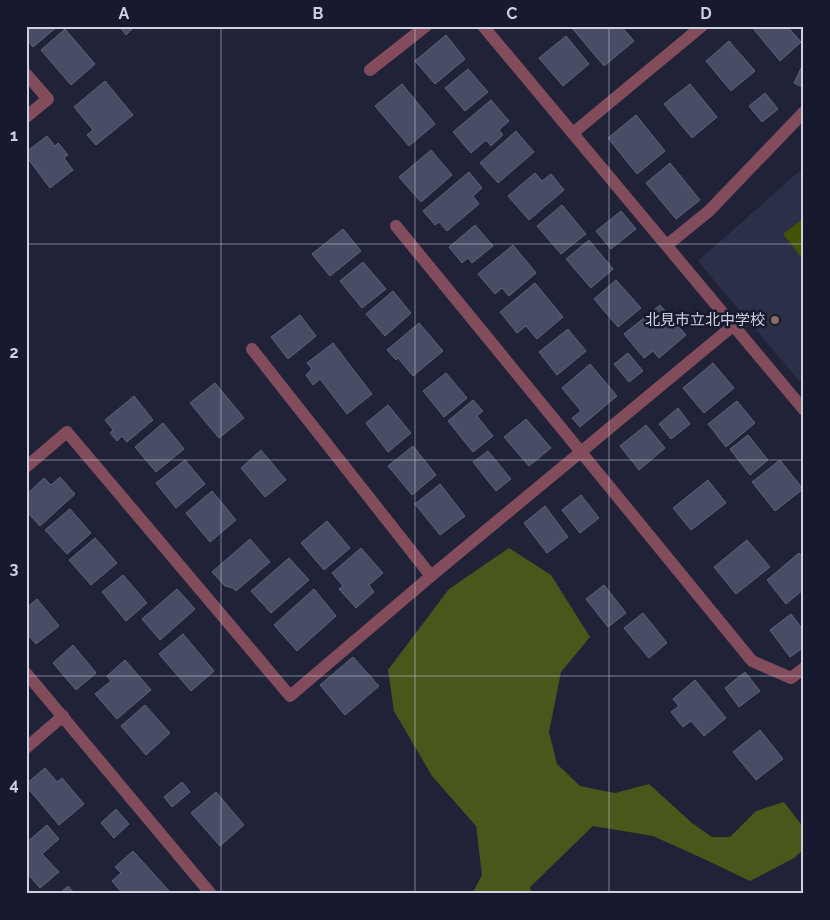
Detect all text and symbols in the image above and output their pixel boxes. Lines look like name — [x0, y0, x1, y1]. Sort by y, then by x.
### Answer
text: A — [119, 4, 130, 23]
text: B — [313, 4, 324, 23]
text: C — [507, 4, 518, 23]
text: D — [700, 4, 712, 23]
text: 1 — [10, 126, 18, 145]
place label: 北見市立北中学校 — [645, 311, 765, 329]
marker: 北見市立北中学校 — [769, 314, 781, 326]
text: 2 — [9, 343, 19, 362]
text: 3 — [10, 559, 19, 578]
text: 4 — [9, 775, 19, 794]

